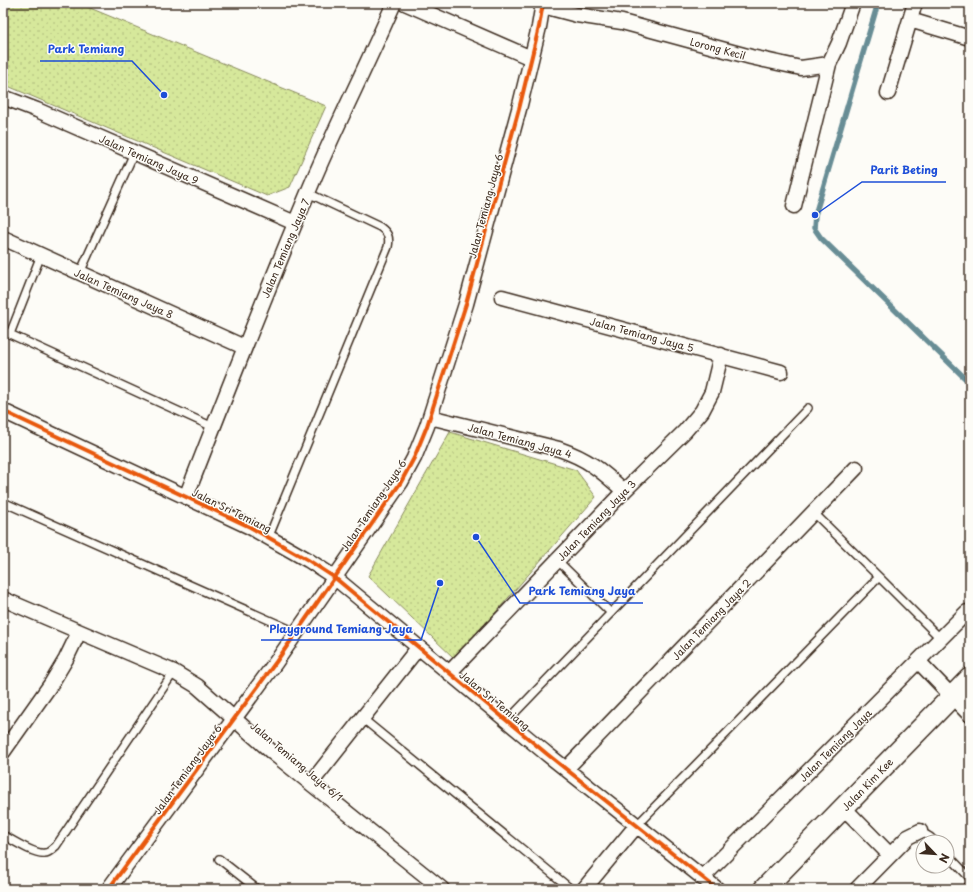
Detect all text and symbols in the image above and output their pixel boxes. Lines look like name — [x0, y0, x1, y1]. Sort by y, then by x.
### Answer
street label: Lorong Kecil — [688, 33, 748, 63]
callout: Park Temiang — [40, 38, 132, 61]
text: Park Temiang — [48, 40, 124, 57]
street label: Jalan Temiang Jaya 9 — [97, 130, 201, 188]
street label: Jalan Temiang Jaya 6 — [464, 152, 507, 260]
callout: Parit Beting — [862, 159, 946, 182]
text: Parit Beting — [870, 161, 938, 178]
street label: Jalan Temiang Jaya 7 — [257, 196, 314, 300]
street label: Jalan Temiang Jaya 8 — [72, 264, 176, 323]
street label: Jalan Temiang Jaya 5 — [588, 313, 696, 355]
street label: Jalan Temiang Jaya 4 — [466, 419, 574, 462]
street label: Jalan Temiang Jaya 6 — [337, 456, 410, 554]
street label: Jalan Temiang Jaya 3 — [553, 476, 639, 565]
street label: Jalan Sri Temiang — [190, 484, 274, 536]
street label: Jalan Temiang Jaya 2 — [668, 575, 755, 664]
callout: Park Temiang Jaya — [520, 580, 643, 603]
text: Park Temiang Jaya — [528, 582, 636, 599]
callout: Playground Temiang Jaya — [261, 617, 421, 640]
text: Playground Temiang Jaya — [269, 620, 413, 637]
street label: Jalan Sri Temiang — [457, 667, 534, 733]
street label: Jalan Temiang Jaya — [795, 705, 875, 785]
street label: Jalan Temiang Jaya 6/1 — [247, 718, 346, 805]
street label: Jalan Temiang Jaya 6 — [149, 721, 226, 818]
street label: Jalan Kim Kee — [838, 754, 896, 814]
north arrow — [915, 834, 955, 874]
text: N — [935, 851, 954, 866]

